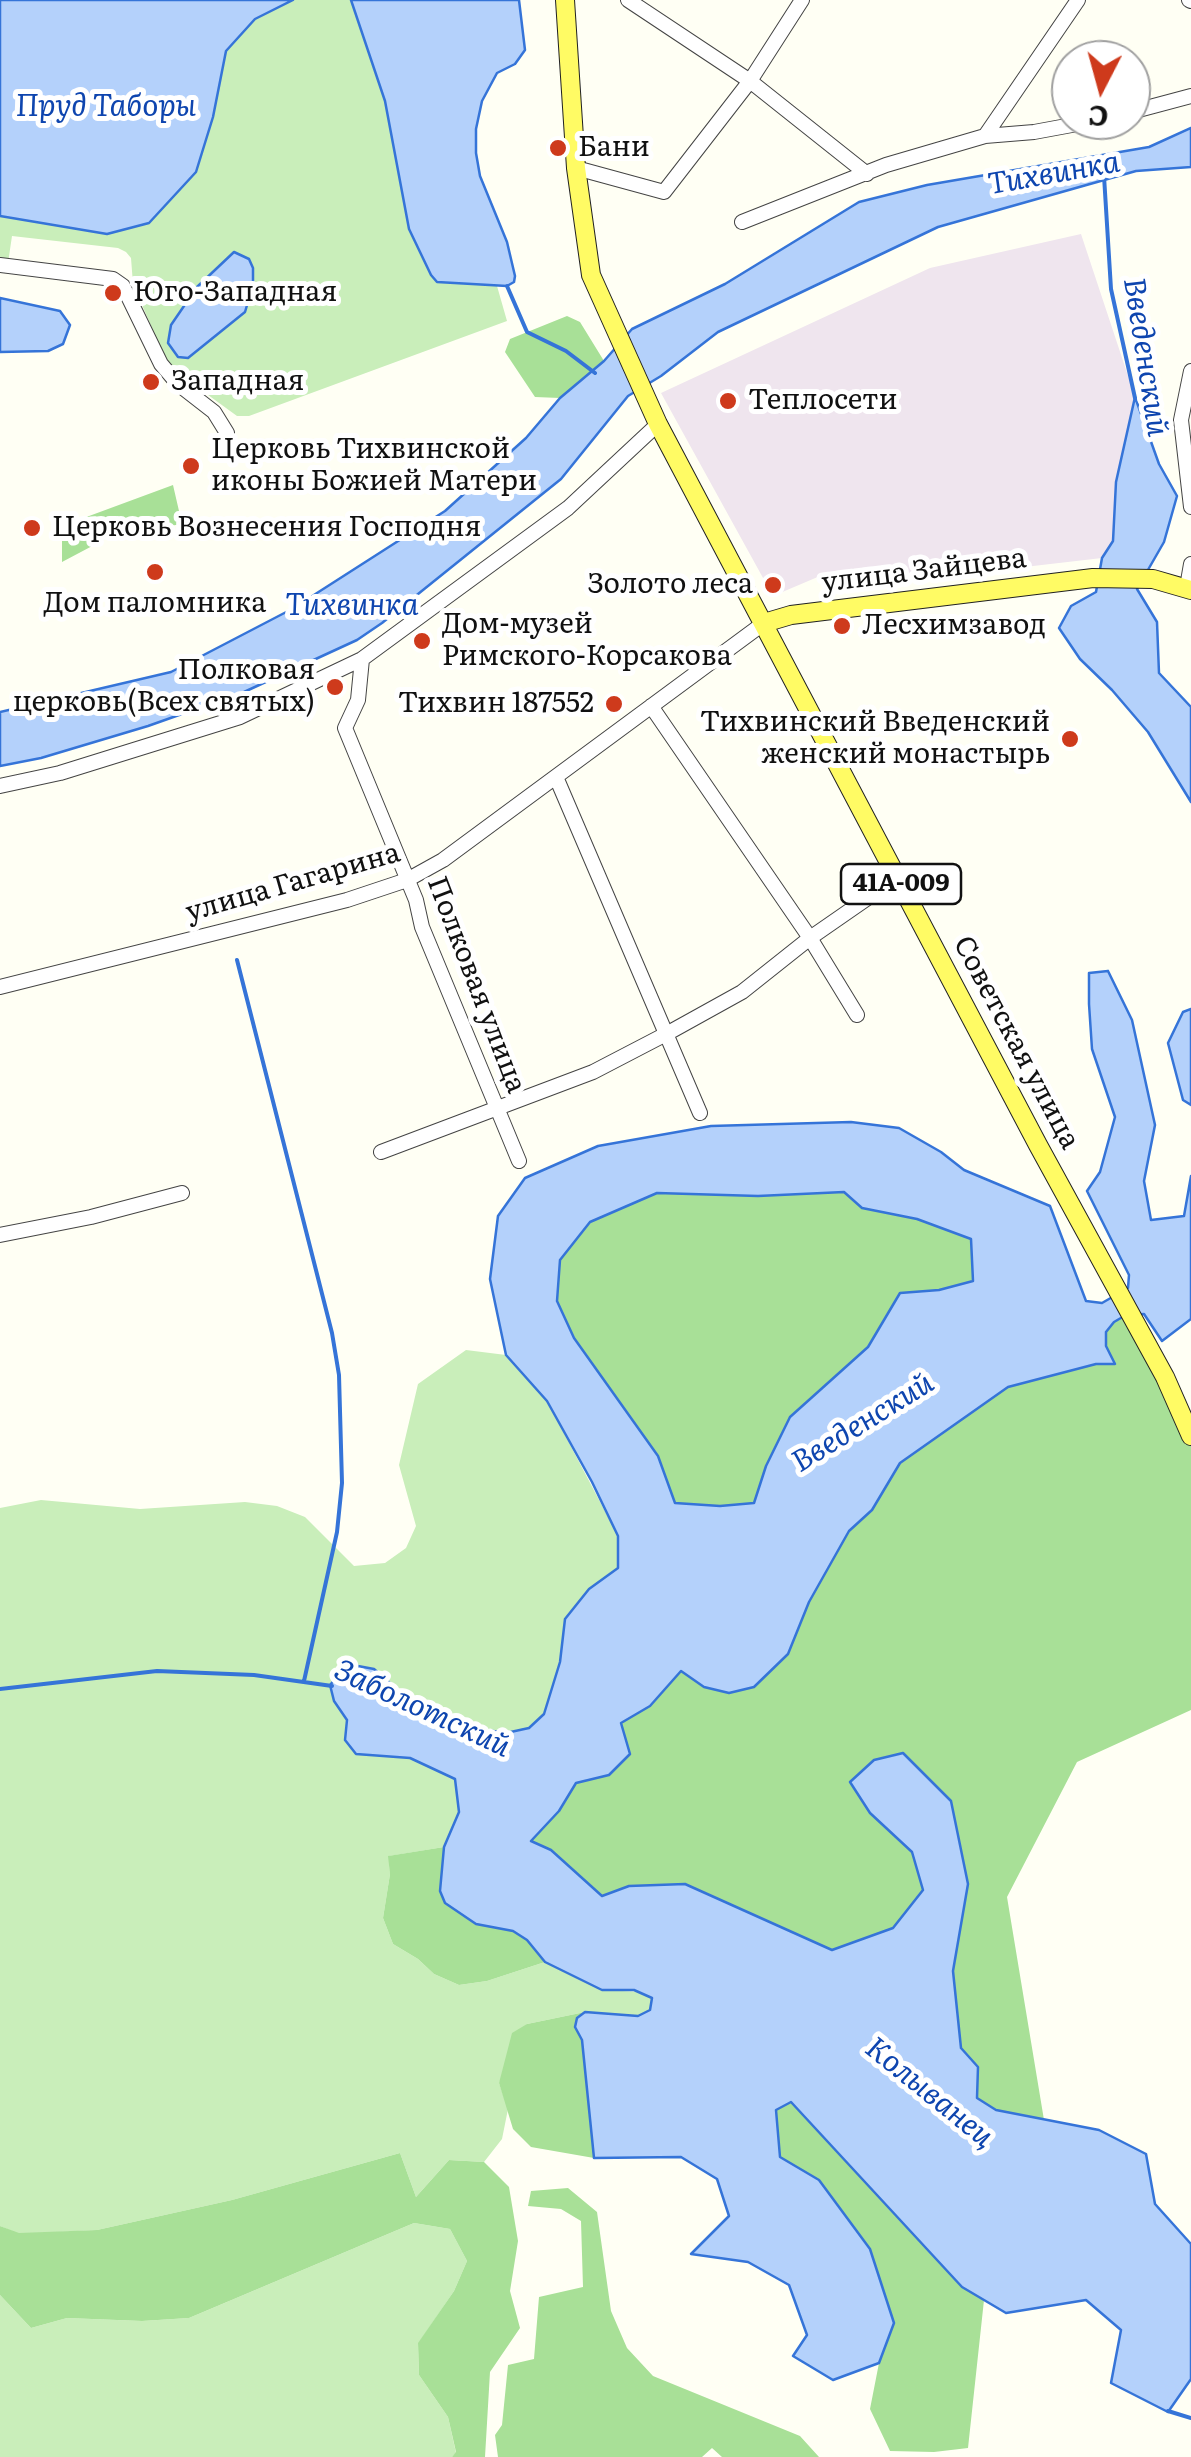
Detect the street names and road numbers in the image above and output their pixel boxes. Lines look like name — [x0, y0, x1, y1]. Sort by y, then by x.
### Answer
street label: улица Зайцева — [820, 542, 1028, 600]
street label: улица Гагарина — [182, 836, 404, 930]
road number: 41А-009 — [841, 864, 961, 904]
street label: Полковая улица — [419, 872, 533, 1098]
street label: Советская улица — [946, 931, 1086, 1155]

